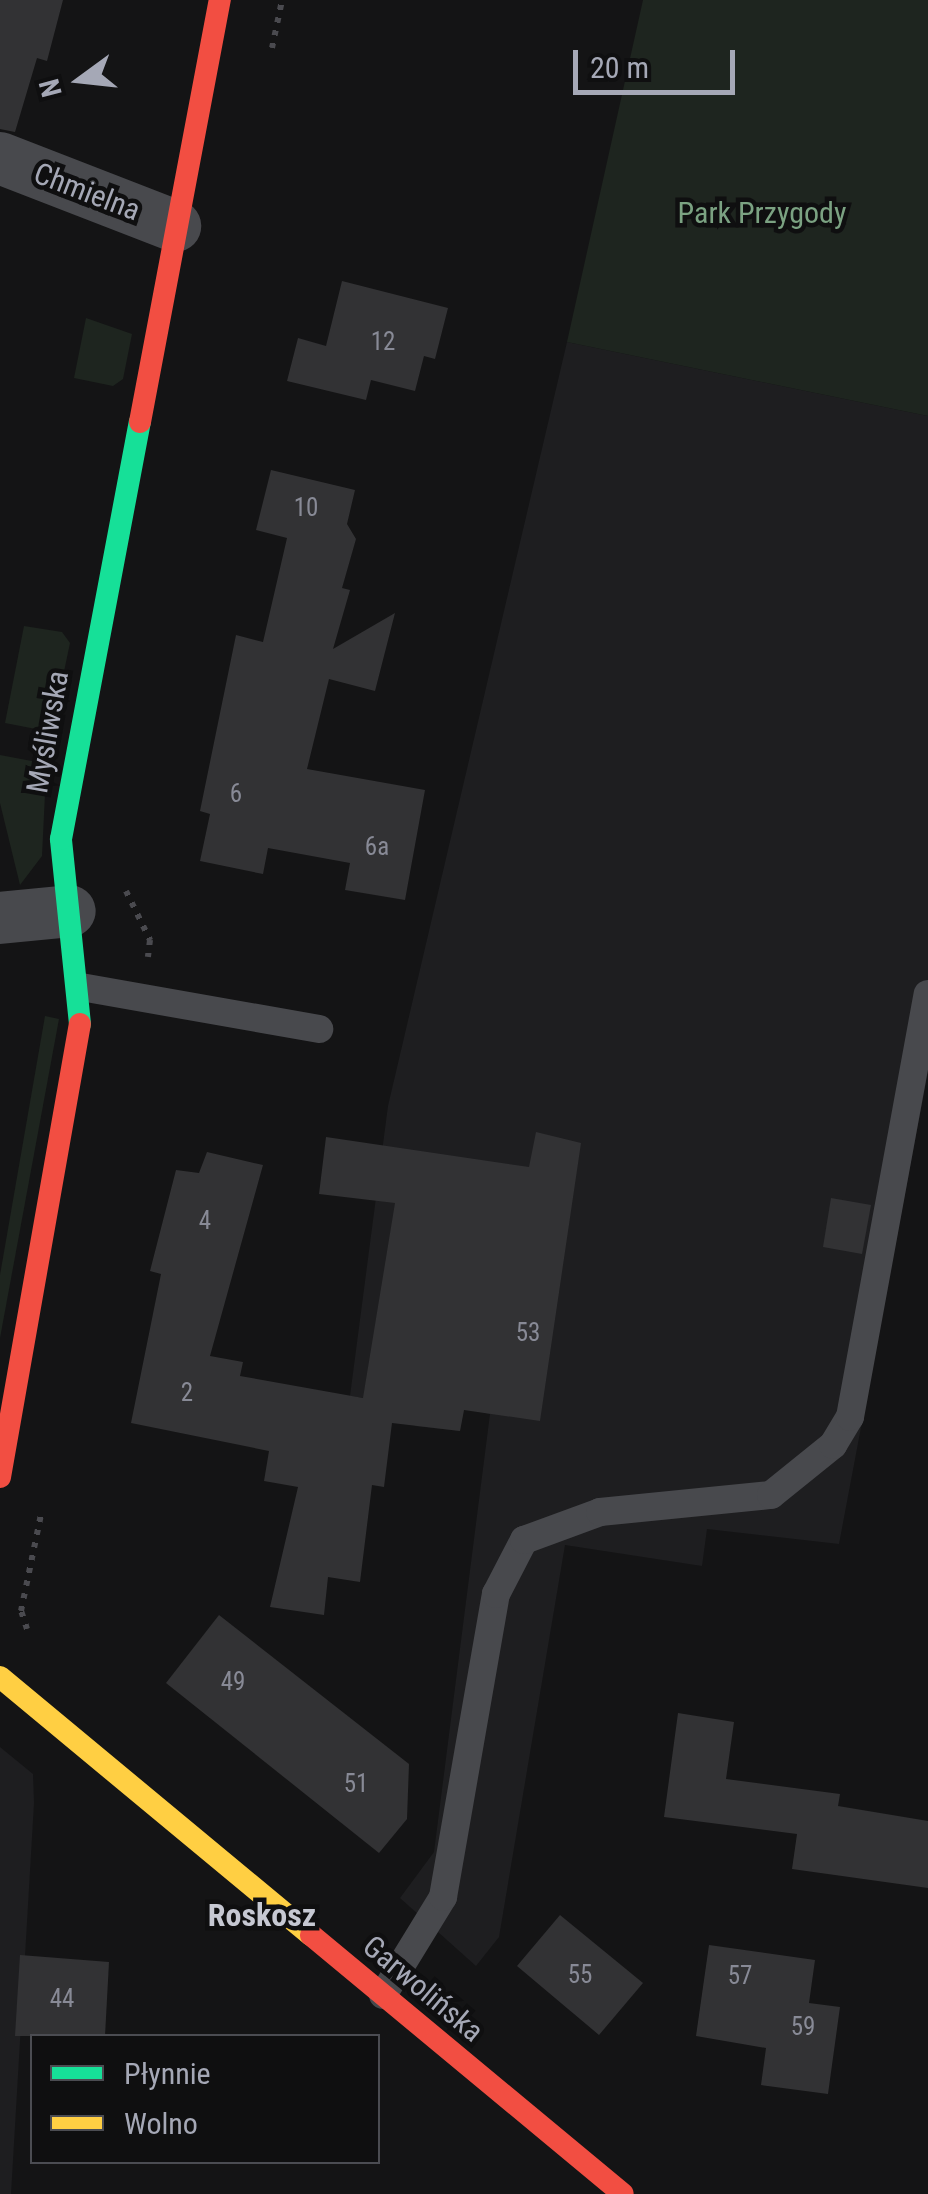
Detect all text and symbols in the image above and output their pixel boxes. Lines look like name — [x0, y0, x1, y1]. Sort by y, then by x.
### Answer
north arrow — [30, 30, 130, 130]
scale bar — [578, 30, 740, 92]
text: 20 m — [590, 50, 649, 85]
text: N — [32, 75, 69, 100]
street label: Chmielna — [29, 155, 145, 229]
park label: Park Przygody — [678, 195, 846, 231]
house number: 12 — [371, 327, 395, 357]
house number: 10 — [294, 493, 318, 523]
street label: Myśliwska — [20, 668, 76, 796]
house number: 6 — [230, 779, 242, 809]
house number: 6a — [365, 832, 389, 862]
house number: 4 — [199, 1206, 211, 1236]
house number: 53 — [516, 1318, 540, 1348]
house number: 2 — [181, 1378, 193, 1408]
house number: 49 — [221, 1667, 245, 1697]
house number: 51 — [344, 1769, 368, 1799]
district label: Roskosz — [208, 1896, 316, 1934]
street label: Garwolińska — [356, 1928, 490, 2050]
house number: 55 — [568, 1960, 592, 1990]
house number: 57 — [728, 1961, 752, 1991]
house number: 44 — [50, 1984, 74, 2014]
house number: 59 — [791, 2012, 815, 2042]
legend — [30, 2034, 380, 2164]
text: Płynnie — [124, 2056, 211, 2091]
text: Wolno — [124, 2106, 198, 2141]

